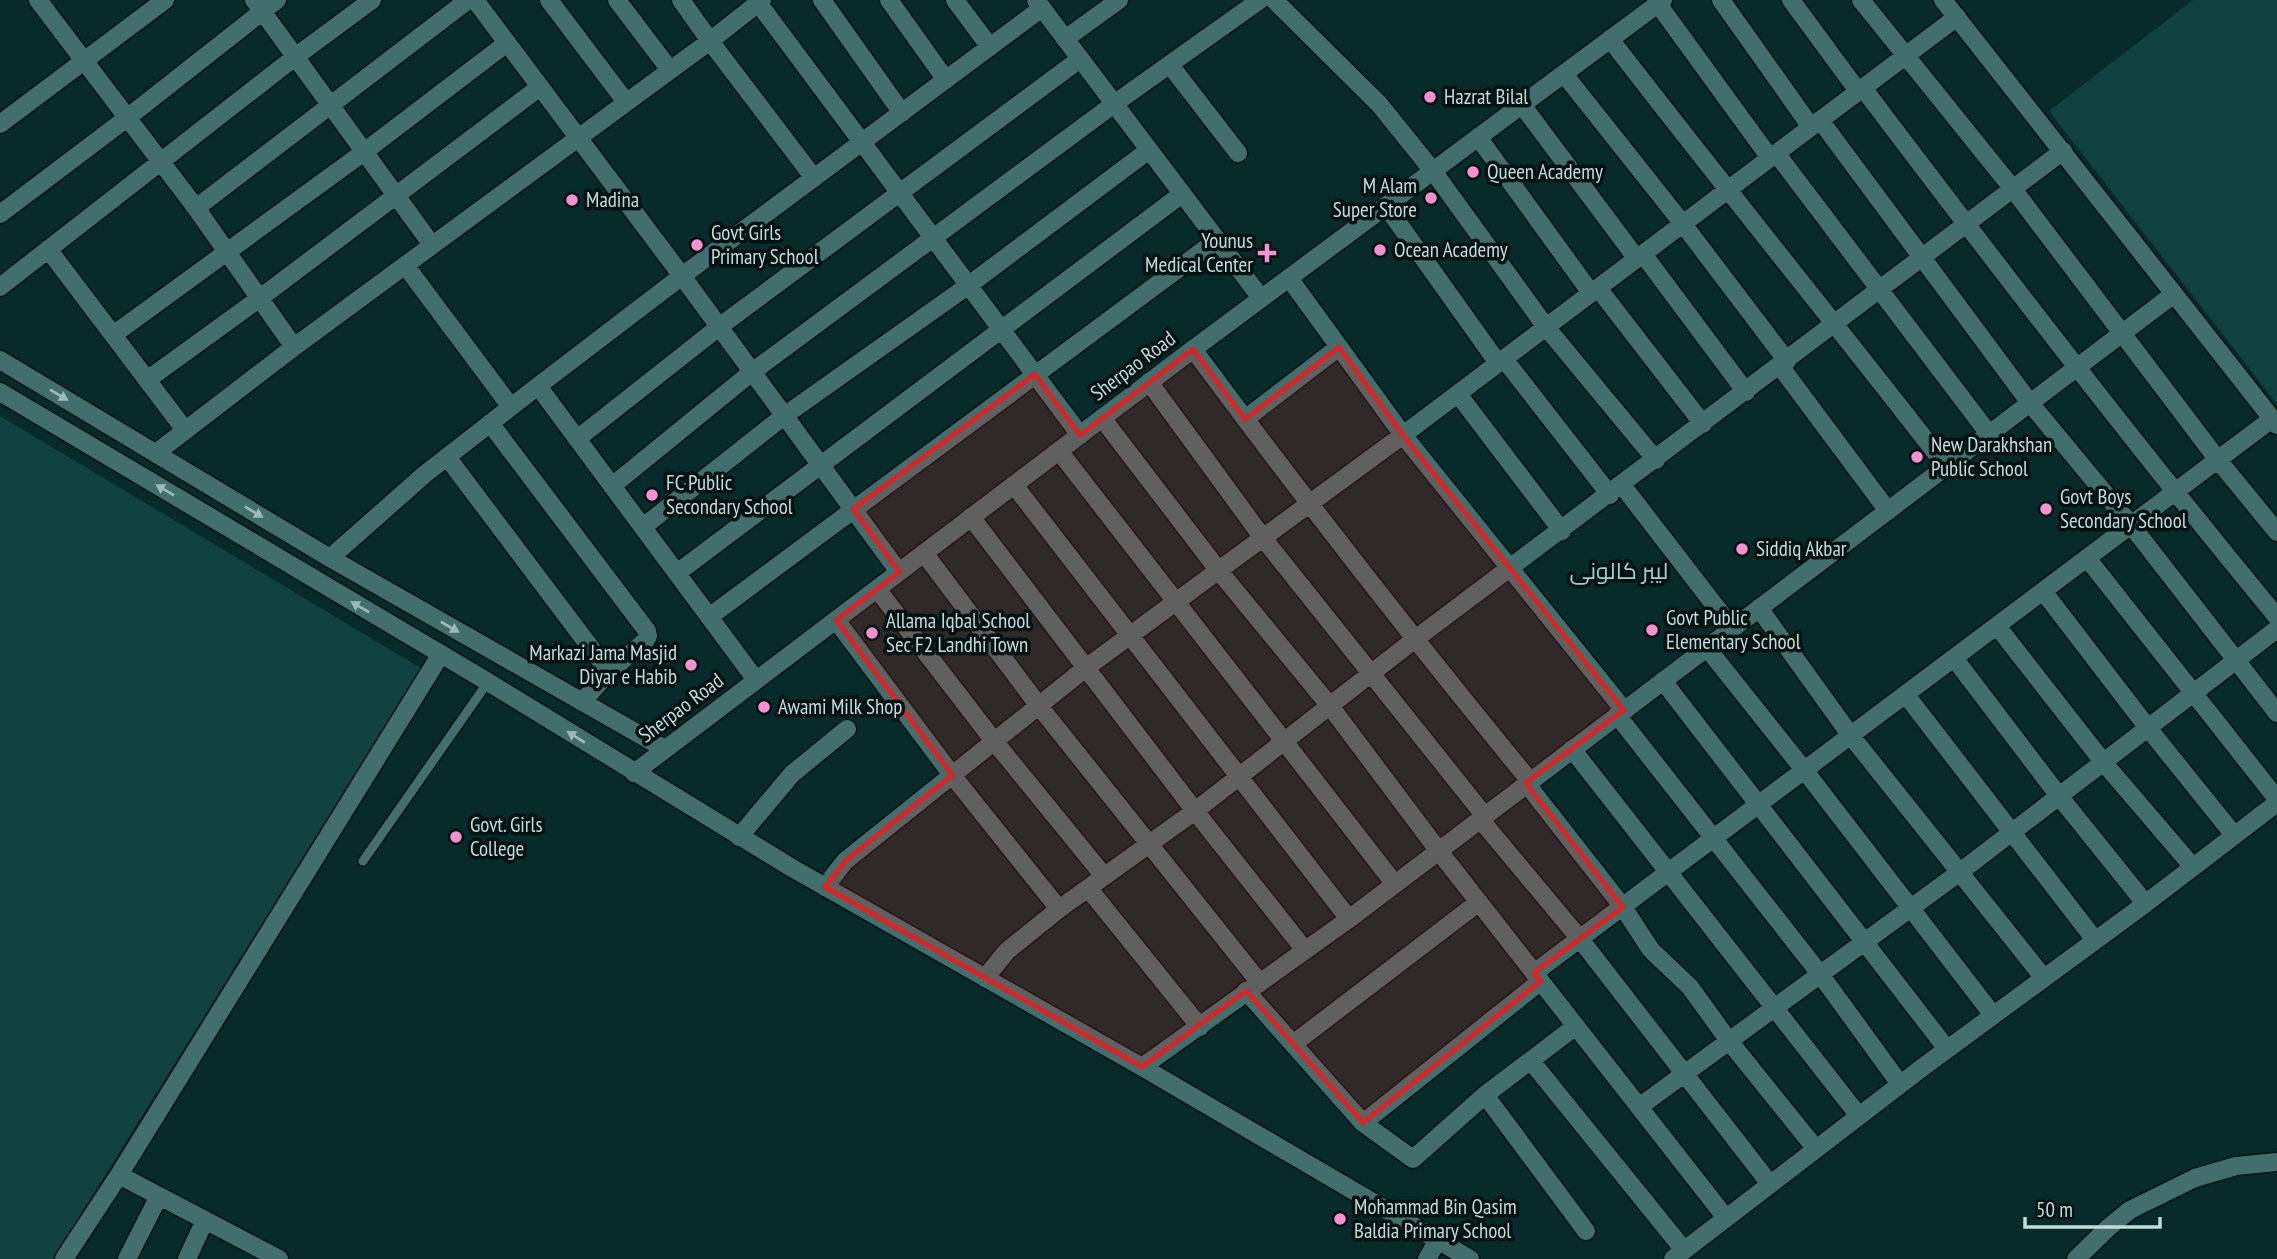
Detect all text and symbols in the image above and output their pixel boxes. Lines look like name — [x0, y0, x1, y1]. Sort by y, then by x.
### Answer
place label: Hazrat Bilal — [1444, 83, 1528, 110]
marker: Hazrat Bilal — [1422, 89, 1438, 105]
place label: Queen Academy — [1487, 158, 1603, 185]
marker: Queen Academy — [1465, 164, 1481, 180]
place label: M Alam Super Store — [1333, 172, 1417, 223]
place label: Madina — [586, 186, 639, 213]
marker: M Alam Super Store — [1423, 190, 1439, 206]
marker: Madina — [564, 192, 580, 208]
place label: Govt Girls Primary School — [711, 219, 819, 270]
place label: Younus Medical Center — [1145, 227, 1253, 278]
place label: Ocean Academy — [1394, 236, 1508, 263]
marker: Govt Girls Primary School — [689, 237, 705, 253]
marker: Ocean Academy — [1372, 242, 1388, 258]
marker: Younus Medical Center — [1259, 245, 1275, 261]
street label: Sherpao Road — [1085, 325, 1181, 406]
one-way arrow — [49, 389, 68, 401]
place label: New Darakhshan Public School — [1931, 431, 2052, 482]
marker: New Darakhshan Public School — [1909, 449, 1925, 465]
place label: FC Public Secondary School — [666, 469, 793, 520]
place label: Govt Boys Secondary School — [2060, 483, 2187, 534]
one-way arrow — [155, 484, 174, 496]
marker: FC Public Secondary School — [644, 487, 660, 503]
marker: Govt Boys Secondary School — [2038, 501, 2054, 517]
one-way arrow — [244, 505, 263, 518]
place label: Siddiq Akbar — [1756, 535, 1847, 562]
marker: Siddiq Akbar — [1734, 541, 1750, 557]
district label: لیبر کالونی — [1570, 556, 1668, 585]
one-way arrow — [351, 600, 370, 613]
place label: Govt Public Elementary School — [1666, 604, 1801, 655]
place label: Allama Iqbal School Sec F2 Landhi Town — [886, 607, 1030, 658]
one-way arrow — [441, 621, 460, 633]
marker: Govt Public Elementary School — [1644, 622, 1660, 638]
marker: Allama Iqbal School Sec F2 Landhi Town — [864, 625, 880, 641]
place label: Markazi Jama Masjid Diyar e Habib — [529, 639, 677, 690]
marker: Markazi Jama Masjid Diyar e Habib — [683, 657, 699, 673]
street label: Sherpao Road — [633, 667, 729, 748]
place label: Awami Milk Shop — [778, 693, 902, 720]
marker: Awami Milk Shop — [756, 699, 772, 715]
one-way arrow — [566, 730, 586, 743]
place label: Govt. Girls College — [470, 811, 543, 862]
marker: Govt. Girls College — [448, 829, 464, 845]
scale bar — [2025, 1186, 2160, 1230]
place label: Mohammad Bin Qasim Baldia Primary School — [1354, 1193, 1517, 1244]
text: 50 m — [2036, 1196, 2073, 1223]
marker: Mohammad Bin Qasim Baldia Primary School — [1332, 1211, 1348, 1227]

